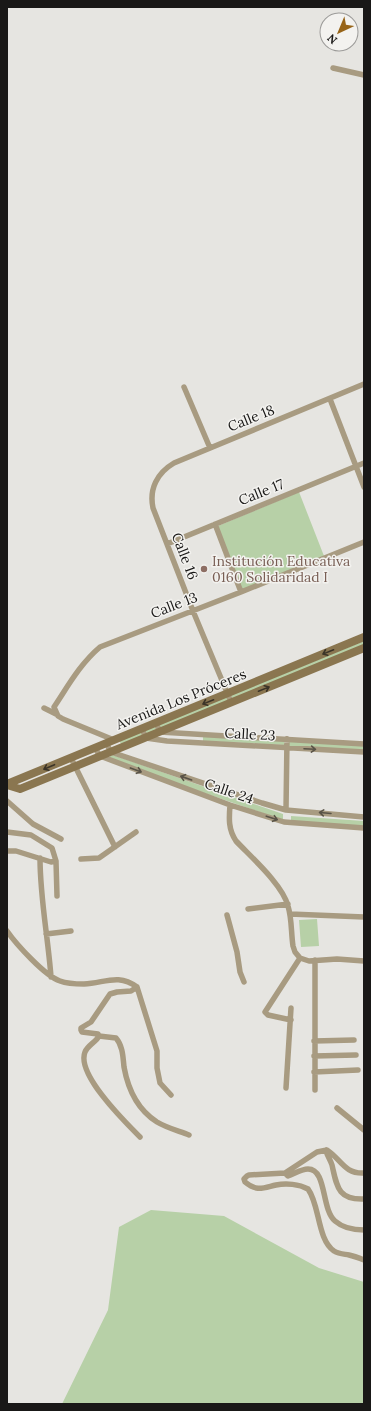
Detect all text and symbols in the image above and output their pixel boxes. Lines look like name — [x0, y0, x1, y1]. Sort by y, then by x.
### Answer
north arrow — [319, 12, 359, 52]
text: N — [324, 31, 340, 47]
street label: Calle 18 — [225, 400, 277, 435]
street label: Calle 17 — [236, 475, 287, 509]
street label: Calle 16 — [168, 530, 202, 582]
place label: Institución Educativa 0160 Solidaridad I — [212, 552, 350, 586]
marker: Institución Educativa 0160 Solidaridad I — [199, 564, 209, 574]
street label: Calle 13 — [148, 588, 200, 622]
one-way arrow — [322, 649, 334, 657]
street label: Avenida Los Próceres — [112, 665, 249, 734]
one-way arrow — [257, 685, 269, 692]
one-way arrow — [202, 698, 214, 706]
street label: Calle 23 — [224, 724, 276, 744]
one-way arrow — [303, 746, 316, 753]
one-way arrow — [43, 764, 55, 772]
one-way arrow — [130, 766, 142, 774]
one-way arrow — [180, 774, 193, 781]
street label: Calle 24 — [202, 774, 256, 808]
one-way arrow — [319, 810, 332, 817]
one-way arrow — [265, 815, 278, 822]

